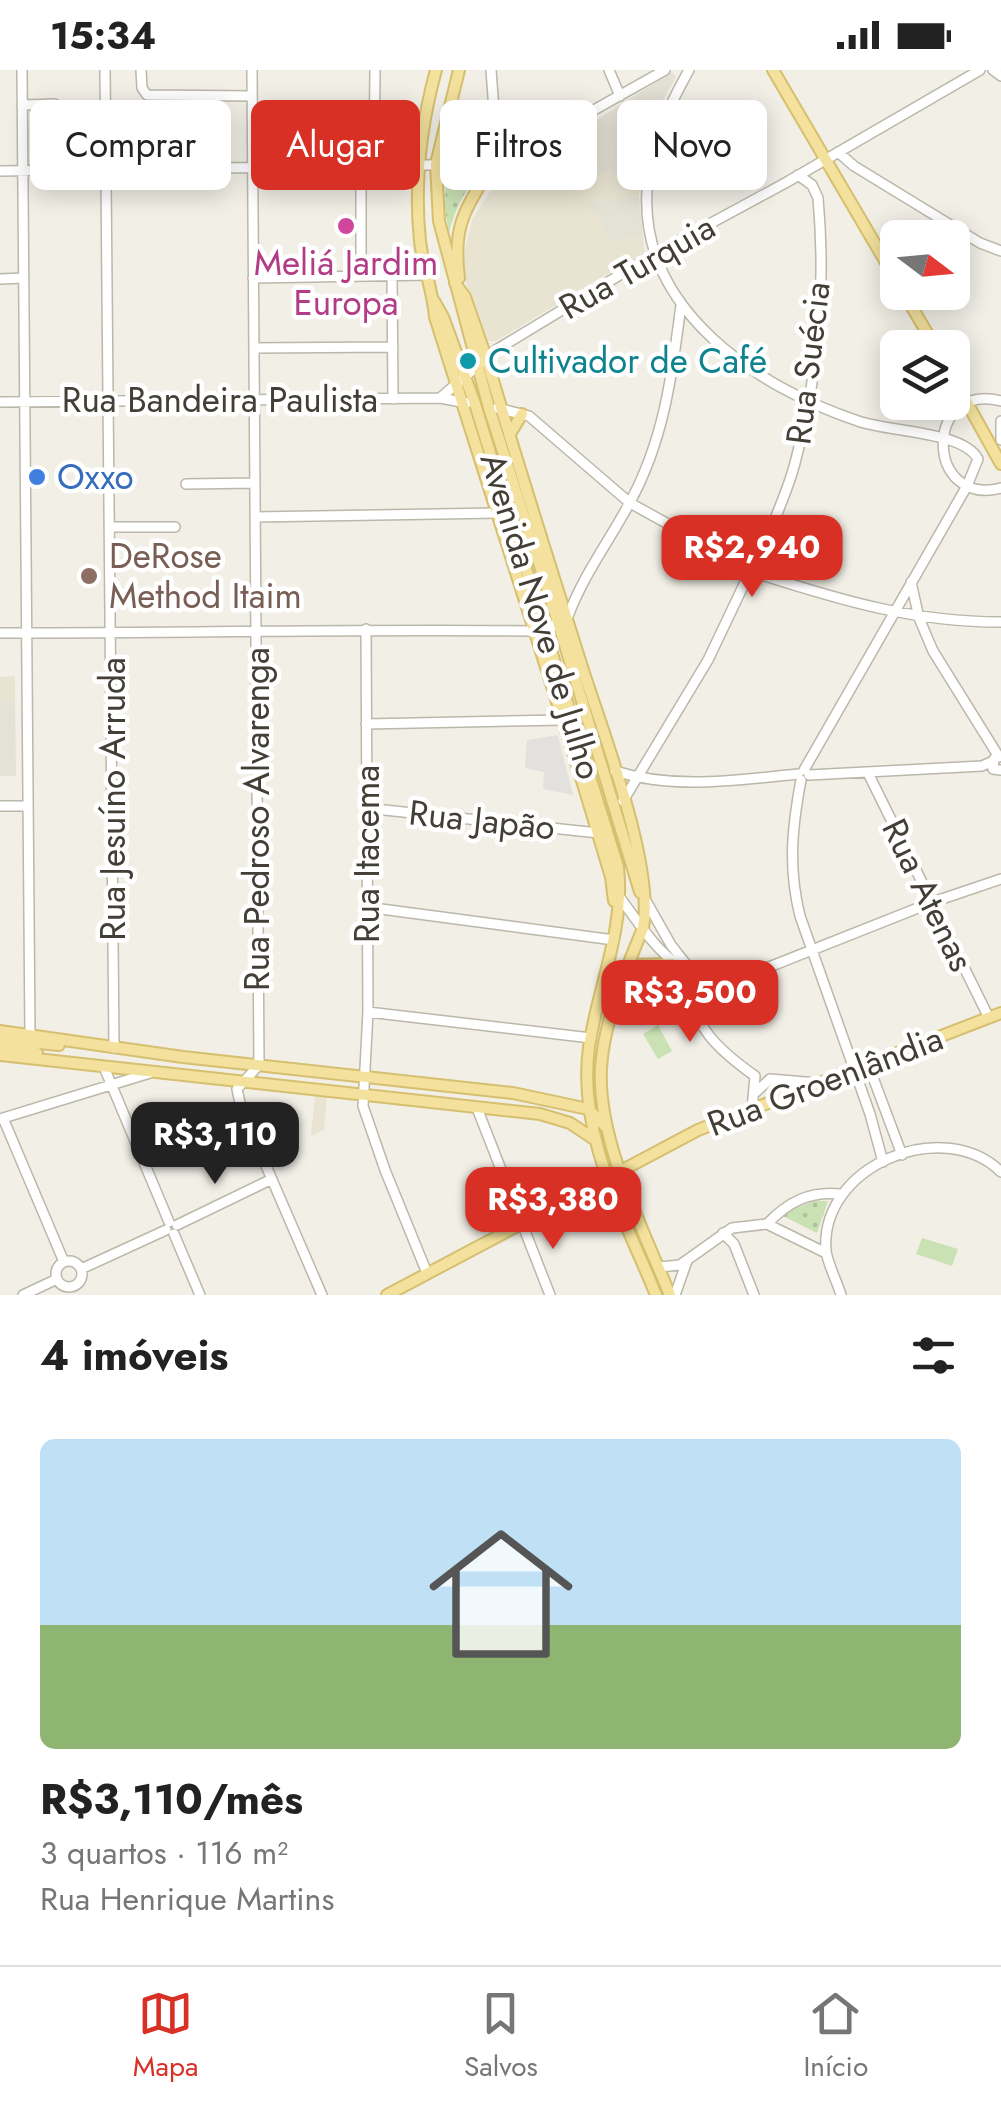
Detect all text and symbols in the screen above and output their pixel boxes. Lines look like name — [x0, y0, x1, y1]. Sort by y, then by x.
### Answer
text: 15:34 — [50, 8, 156, 63]
chip: Comprar — [30, 100, 231, 190]
chip: Alugar — [251, 100, 420, 190]
chip: Filtros — [440, 100, 597, 190]
chip: Novo — [617, 100, 767, 190]
street label: Rua Turquia — [550, 202, 724, 332]
marker: Meliá Jardim Europa — [335, 215, 357, 237]
north arrow — [880, 220, 970, 310]
map controls — [880, 220, 970, 420]
place label: Meliá Jardim Europa — [254, 238, 438, 328]
street label: Rua Suécia — [773, 279, 843, 447]
button: layers — [880, 330, 970, 420]
place label: Cultivador de Café — [488, 336, 767, 386]
marker: Cultivador de Café — [457, 350, 479, 372]
street label: Rua Bandeira Paulista — [62, 375, 378, 425]
street label: Avenida Nove de Julho — [468, 447, 614, 785]
place label: Oxxo — [57, 452, 134, 502]
marker: Oxxo — [26, 466, 48, 488]
pin: R$2,940 — [660, 515, 844, 600]
text: R$2,940 — [684, 524, 820, 570]
place label: DeRose Method Itaim — [109, 531, 302, 621]
marker: DeRose Method Itaim — [78, 565, 100, 587]
street label: Rua Pedroso Alvarenga — [232, 647, 282, 991]
street label: Rua Jesuíno Arruda — [88, 657, 138, 941]
street label: Rua Itacema — [342, 765, 392, 943]
street label: Rua Japão — [406, 787, 558, 853]
street label: Rua Atenas — [870, 810, 986, 980]
pin: R$3,500 — [598, 960, 782, 1045]
text: R$3,500 — [623, 969, 757, 1015]
street label: Rua Groenlândia — [700, 1013, 950, 1149]
pin: R$3,110 — [123, 1102, 307, 1187]
text: R$3,110 — [153, 1111, 277, 1157]
pin: R$3,380 — [461, 1167, 645, 1252]
text: R$3,380 — [487, 1176, 619, 1222]
text: 4 imóveis — [40, 1325, 228, 1386]
icon: filters — [906, 1328, 961, 1383]
icon: home — [411, 1504, 591, 1684]
text: R$3,110/mês — [40, 1769, 303, 1830]
text: 3 quartos · 116 m² — [40, 1830, 288, 1876]
text: Rua Henrique Martins — [40, 1876, 334, 1922]
tab: Mapa — [133, 1986, 198, 2087]
tab: Salvos — [464, 1986, 538, 2087]
tab: Início — [803, 1986, 868, 2087]

